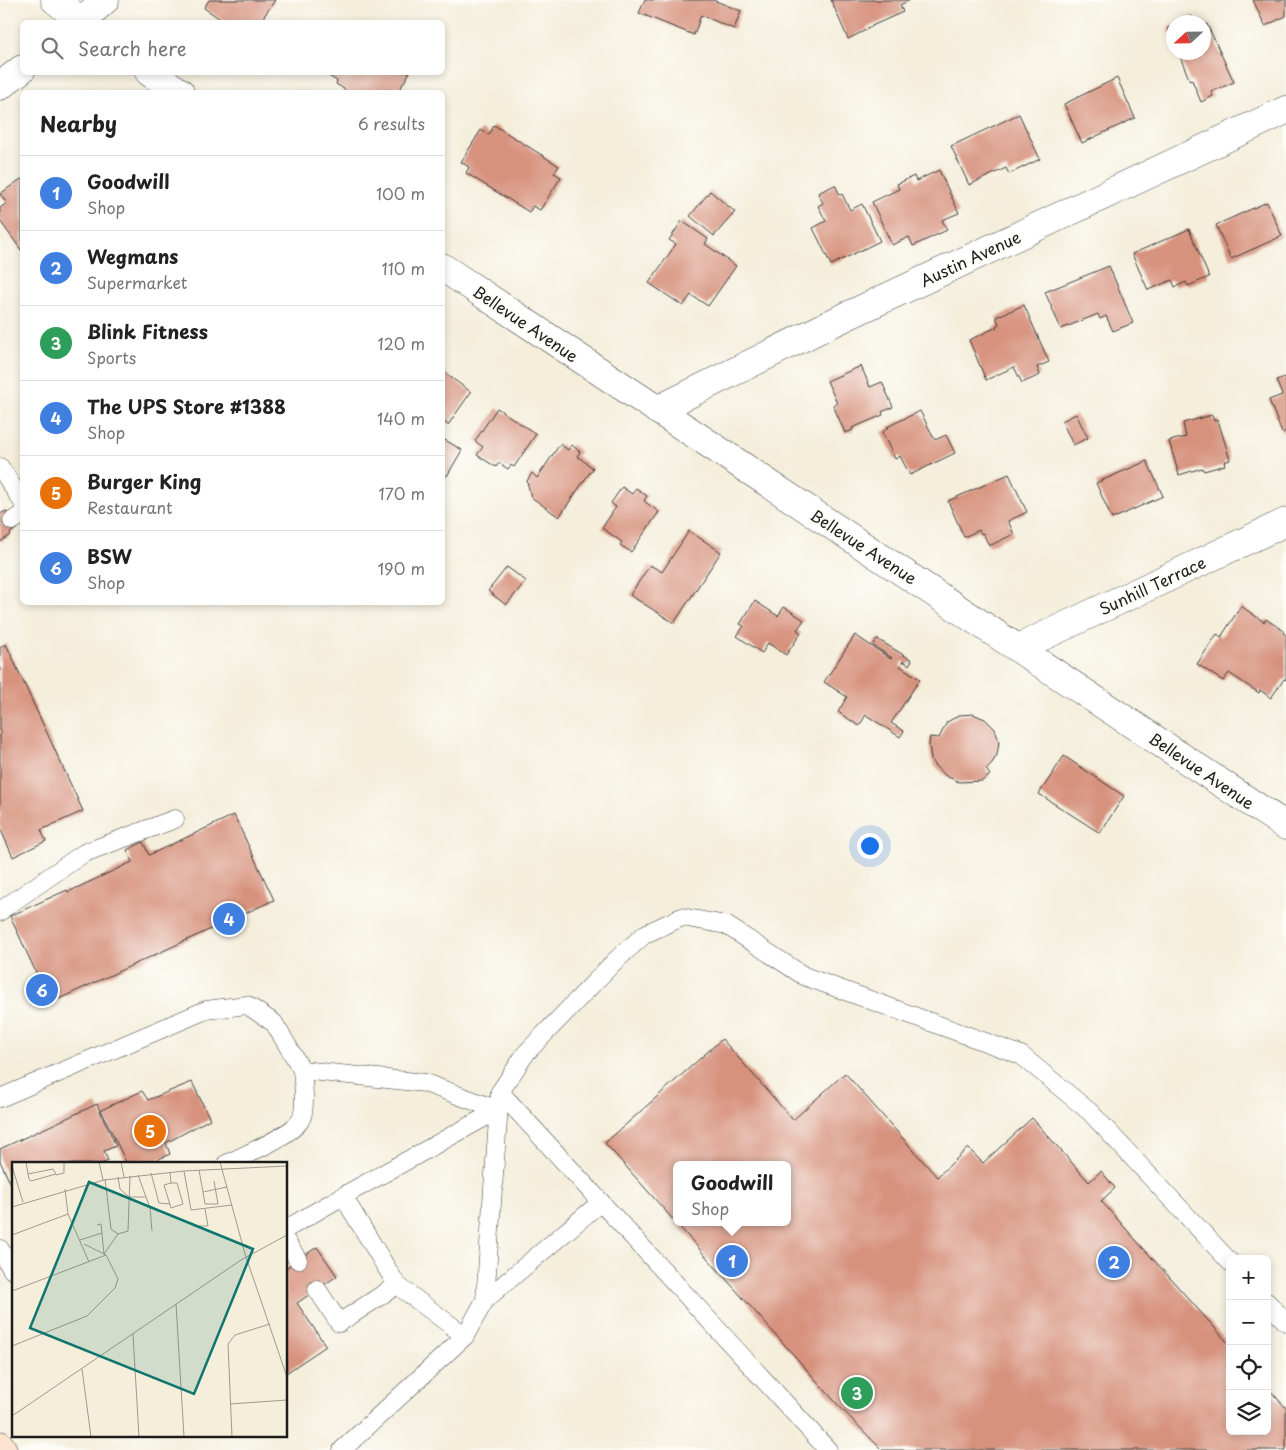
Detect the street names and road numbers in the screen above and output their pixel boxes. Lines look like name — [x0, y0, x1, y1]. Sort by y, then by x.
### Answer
street label: Austin Avenue — [916, 224, 1025, 292]
street label: Bellevue Avenue — [468, 279, 584, 367]
street label: Bellevue Avenue — [806, 502, 922, 590]
street label: Sunhill Terrace — [1095, 550, 1209, 620]
street label: Bellevue Avenue — [1144, 726, 1260, 814]

